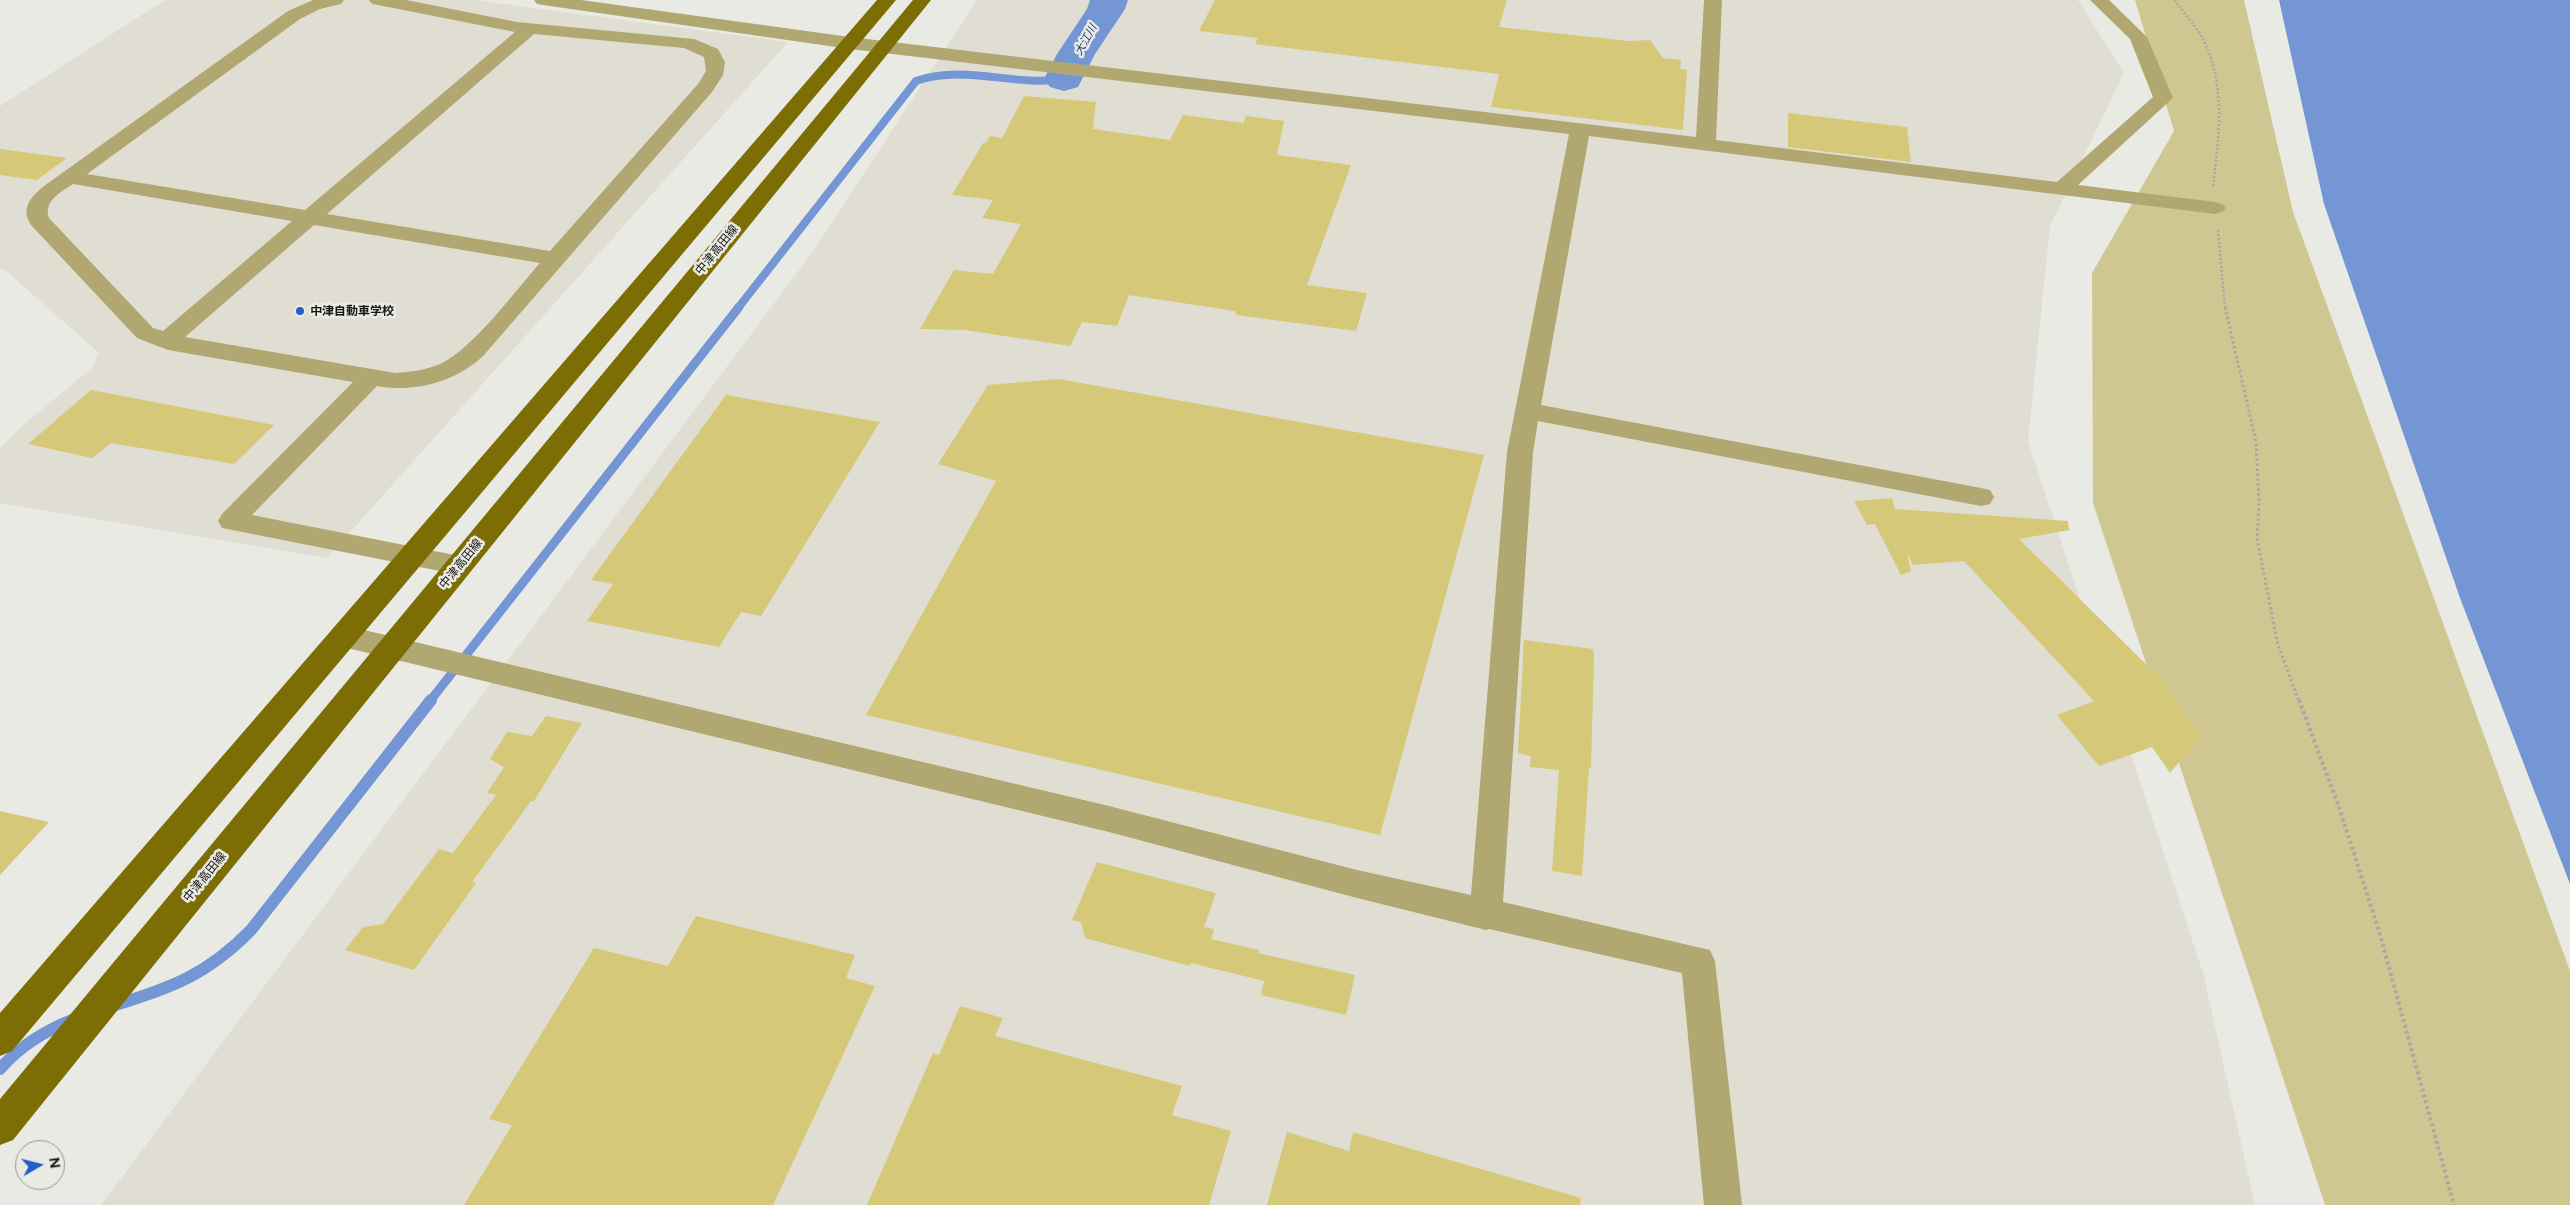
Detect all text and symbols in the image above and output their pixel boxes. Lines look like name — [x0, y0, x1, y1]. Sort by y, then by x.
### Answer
water label: 大江川 — [1072, 22, 1100, 58]
street label: 中津高田線 — [693, 222, 741, 278]
place label: 中津自動車学校 — [310, 304, 394, 318]
marker: 中津自動車学校 — [294, 305, 306, 317]
street label: 中津高田線 — [437, 536, 485, 592]
street label: 中津高田線 — [181, 849, 229, 905]
north arrow — [15, 1140, 65, 1190]
text: N — [45, 1156, 64, 1170]

